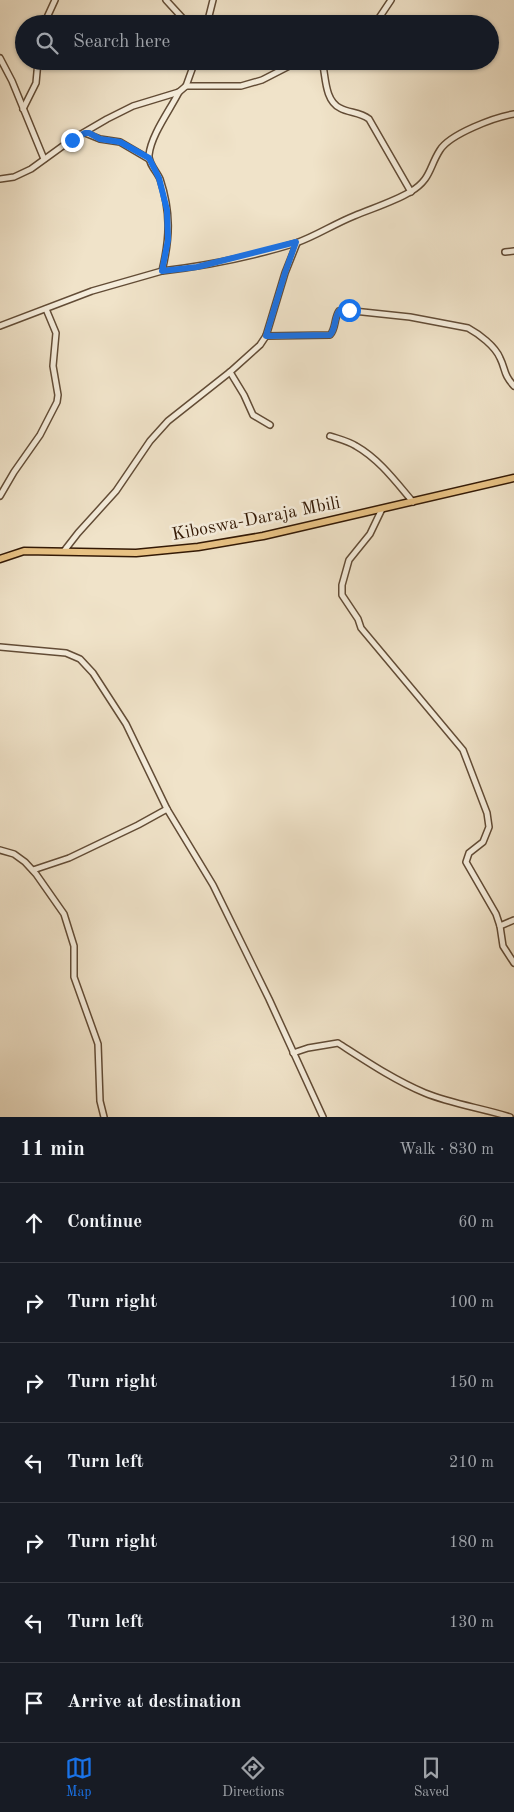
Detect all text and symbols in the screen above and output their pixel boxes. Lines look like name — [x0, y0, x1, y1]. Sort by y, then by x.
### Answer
search box — [15, 15, 499, 70]
icon: search — [33, 29, 61, 57]
text: Search here — [73, 33, 170, 52]
route end — [61, 129, 84, 152]
route start — [338, 299, 361, 322]
street label: Kiboswa-Daraja Mbili — [170, 494, 342, 544]
text: 11 min — [20, 1139, 85, 1160]
text: Walk · 830 m — [399, 1142, 494, 1158]
icon: ahead — [20, 1209, 48, 1237]
text: Continue — [67, 1213, 142, 1232]
text: 60 m — [458, 1215, 494, 1231]
icon: right — [20, 1289, 48, 1317]
text: Turn right — [67, 1293, 157, 1312]
text: 100 m — [449, 1295, 494, 1311]
icon: right — [20, 1369, 48, 1397]
text: Turn right — [67, 1373, 157, 1392]
text: 150 m — [449, 1375, 494, 1391]
icon: left — [20, 1449, 48, 1477]
text: Turn left — [67, 1453, 144, 1472]
text: 210 m — [449, 1455, 494, 1471]
icon: right — [20, 1529, 48, 1557]
text: Turn right — [67, 1533, 157, 1552]
text: 180 m — [449, 1535, 494, 1551]
icon: left — [20, 1609, 48, 1637]
text: Turn left — [67, 1613, 144, 1632]
text: 130 m — [449, 1615, 494, 1631]
icon: arrive — [20, 1689, 48, 1717]
text: Arrive at destination — [67, 1693, 241, 1712]
tab: Map — [65, 1754, 93, 1801]
tab: Directions — [222, 1754, 284, 1801]
tab: Saved — [414, 1754, 449, 1801]

